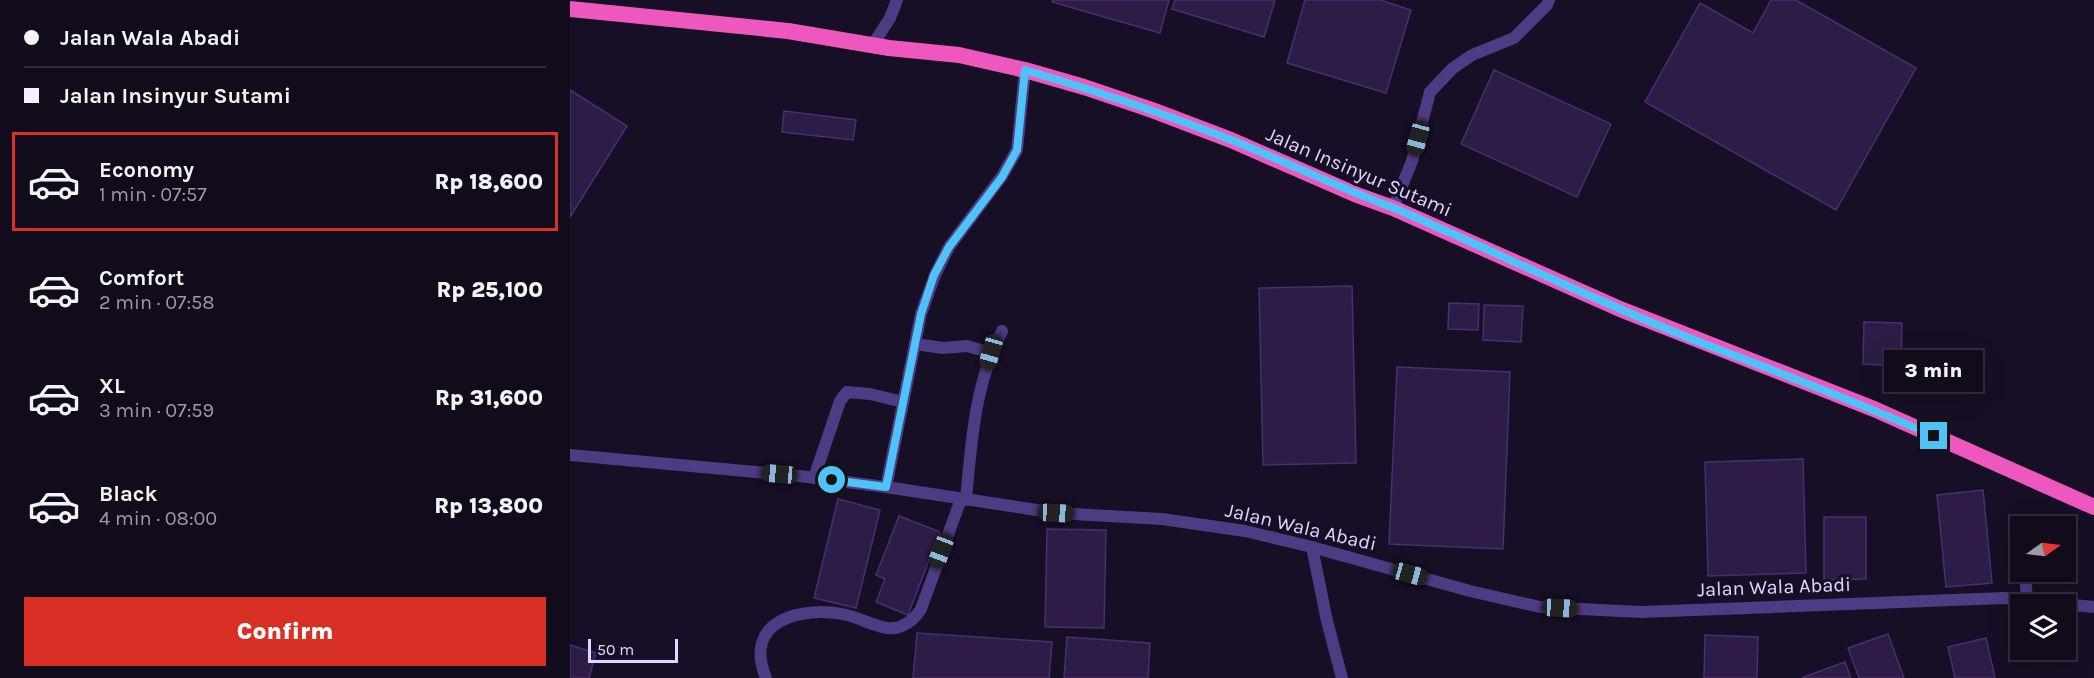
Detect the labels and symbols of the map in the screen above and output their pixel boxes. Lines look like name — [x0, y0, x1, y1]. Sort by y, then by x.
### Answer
car — [1405, 118, 1431, 158]
street label: Jalan Insinyur Sutami — [1263, 122, 1455, 222]
car — [977, 332, 1005, 372]
callout: 3 min — [1884, 349, 1984, 391]
route end — [1920, 422, 1947, 449]
car — [760, 463, 798, 485]
route start — [818, 466, 845, 493]
street label: Jalan Wala Abadi — [1223, 498, 1379, 556]
car — [1038, 503, 1074, 523]
north arrow — [2010, 516, 2076, 582]
car — [926, 531, 956, 571]
car — [1390, 561, 1430, 587]
street label: Jalan Wala Abadi — [1697, 573, 1851, 601]
car — [1542, 598, 1578, 618]
scale bar — [588, 636, 678, 664]

